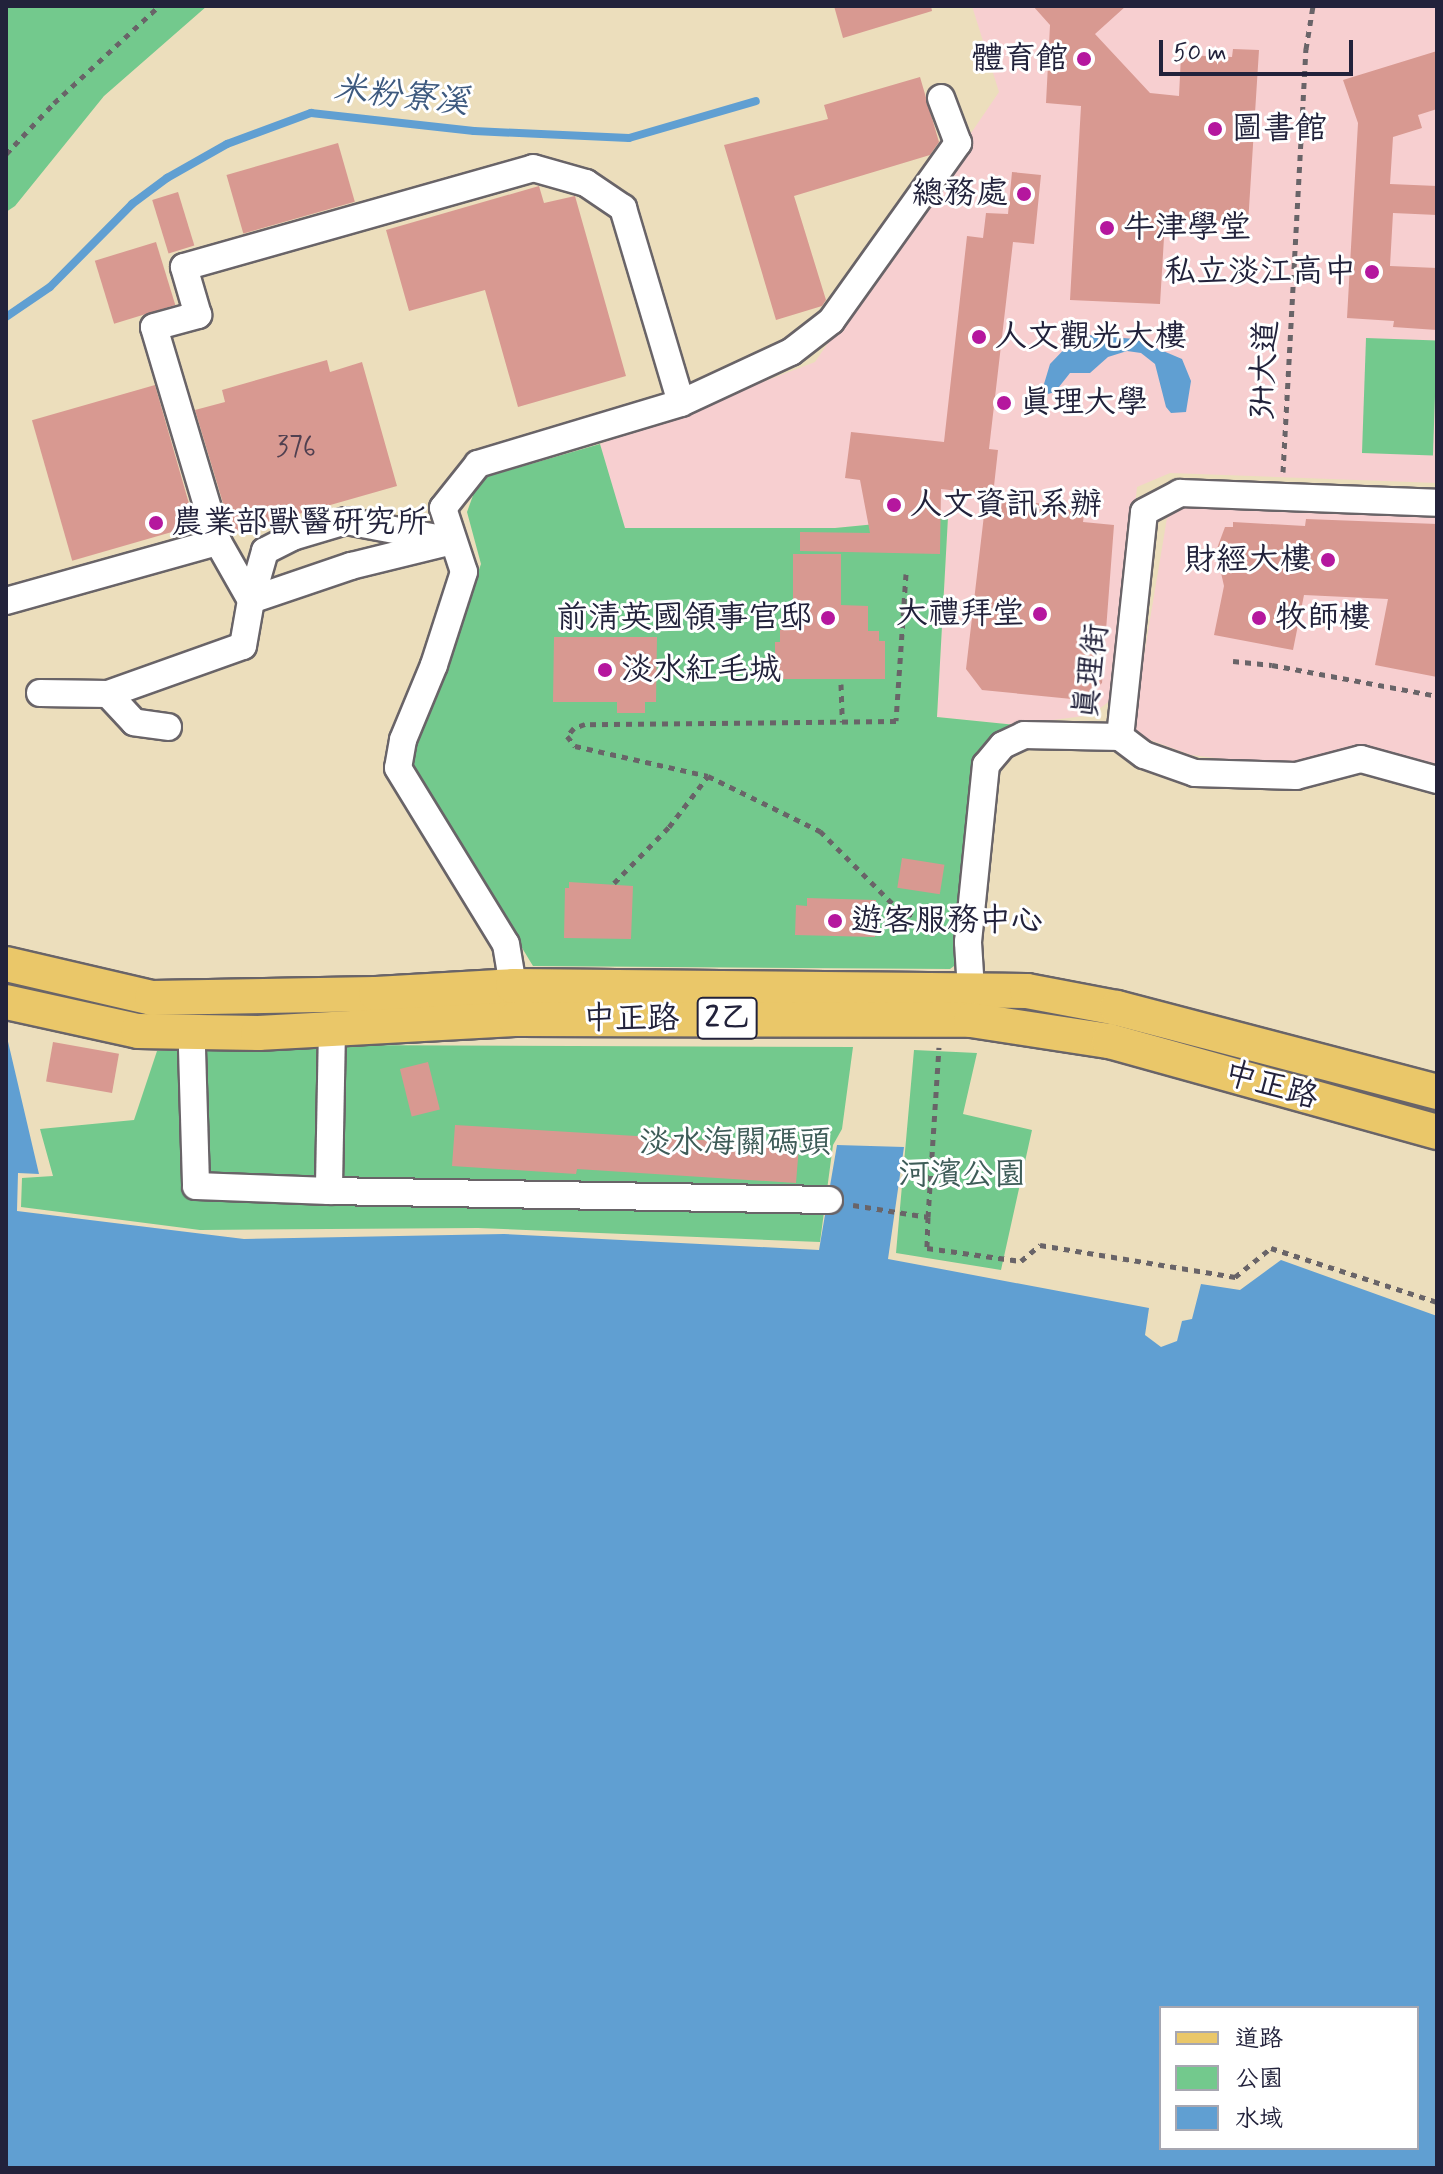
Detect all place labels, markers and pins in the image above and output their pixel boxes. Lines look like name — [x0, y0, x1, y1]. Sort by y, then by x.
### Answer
place label: 體育館 — [972, 40, 1068, 78]
marker: 體育館 — [1075, 50, 1093, 68]
place label: 圖書館 — [1231, 110, 1327, 148]
marker: 圖書館 — [1206, 120, 1224, 138]
place label: 總務處 — [912, 175, 1008, 213]
marker: 總務處 — [1015, 185, 1033, 203]
place label: 牛津學堂 — [1123, 209, 1251, 247]
marker: 牛津學堂 — [1098, 219, 1116, 237]
place label: 私立淡江高中 — [1164, 253, 1356, 291]
marker: 私立淡江高中 — [1363, 263, 1381, 281]
place label: 人文觀光大樓 — [995, 318, 1187, 356]
marker: 人文觀光大樓 — [970, 328, 988, 346]
place label: 真理大學 — [1020, 384, 1148, 422]
marker: 真理大學 — [995, 394, 1013, 412]
place label: 人文資訊系辦 — [910, 486, 1102, 524]
marker: 人文資訊系辦 — [885, 496, 903, 514]
place label: 農業部獸醫研究所 — [172, 504, 428, 542]
marker: 農業部獸醫研究所 — [147, 514, 165, 532]
place label: 財經大樓 — [1184, 541, 1312, 579]
marker: 財經大樓 — [1319, 551, 1337, 569]
place label: 大禮拜堂 — [896, 595, 1024, 633]
place label: 前清英國領事官邸 — [556, 599, 812, 637]
place label: 牧師樓 — [1275, 599, 1371, 637]
marker: 大禮拜堂 — [1031, 605, 1049, 623]
marker: 前清英國領事官邸 — [819, 609, 837, 627]
marker: 牧師樓 — [1250, 609, 1268, 627]
place label: 淡水紅毛城 — [621, 651, 781, 689]
marker: 淡水紅毛城 — [596, 661, 614, 679]
place label: 遊客服務中心 — [851, 902, 1043, 940]
marker: 遊客服務中心 — [826, 912, 844, 930]

